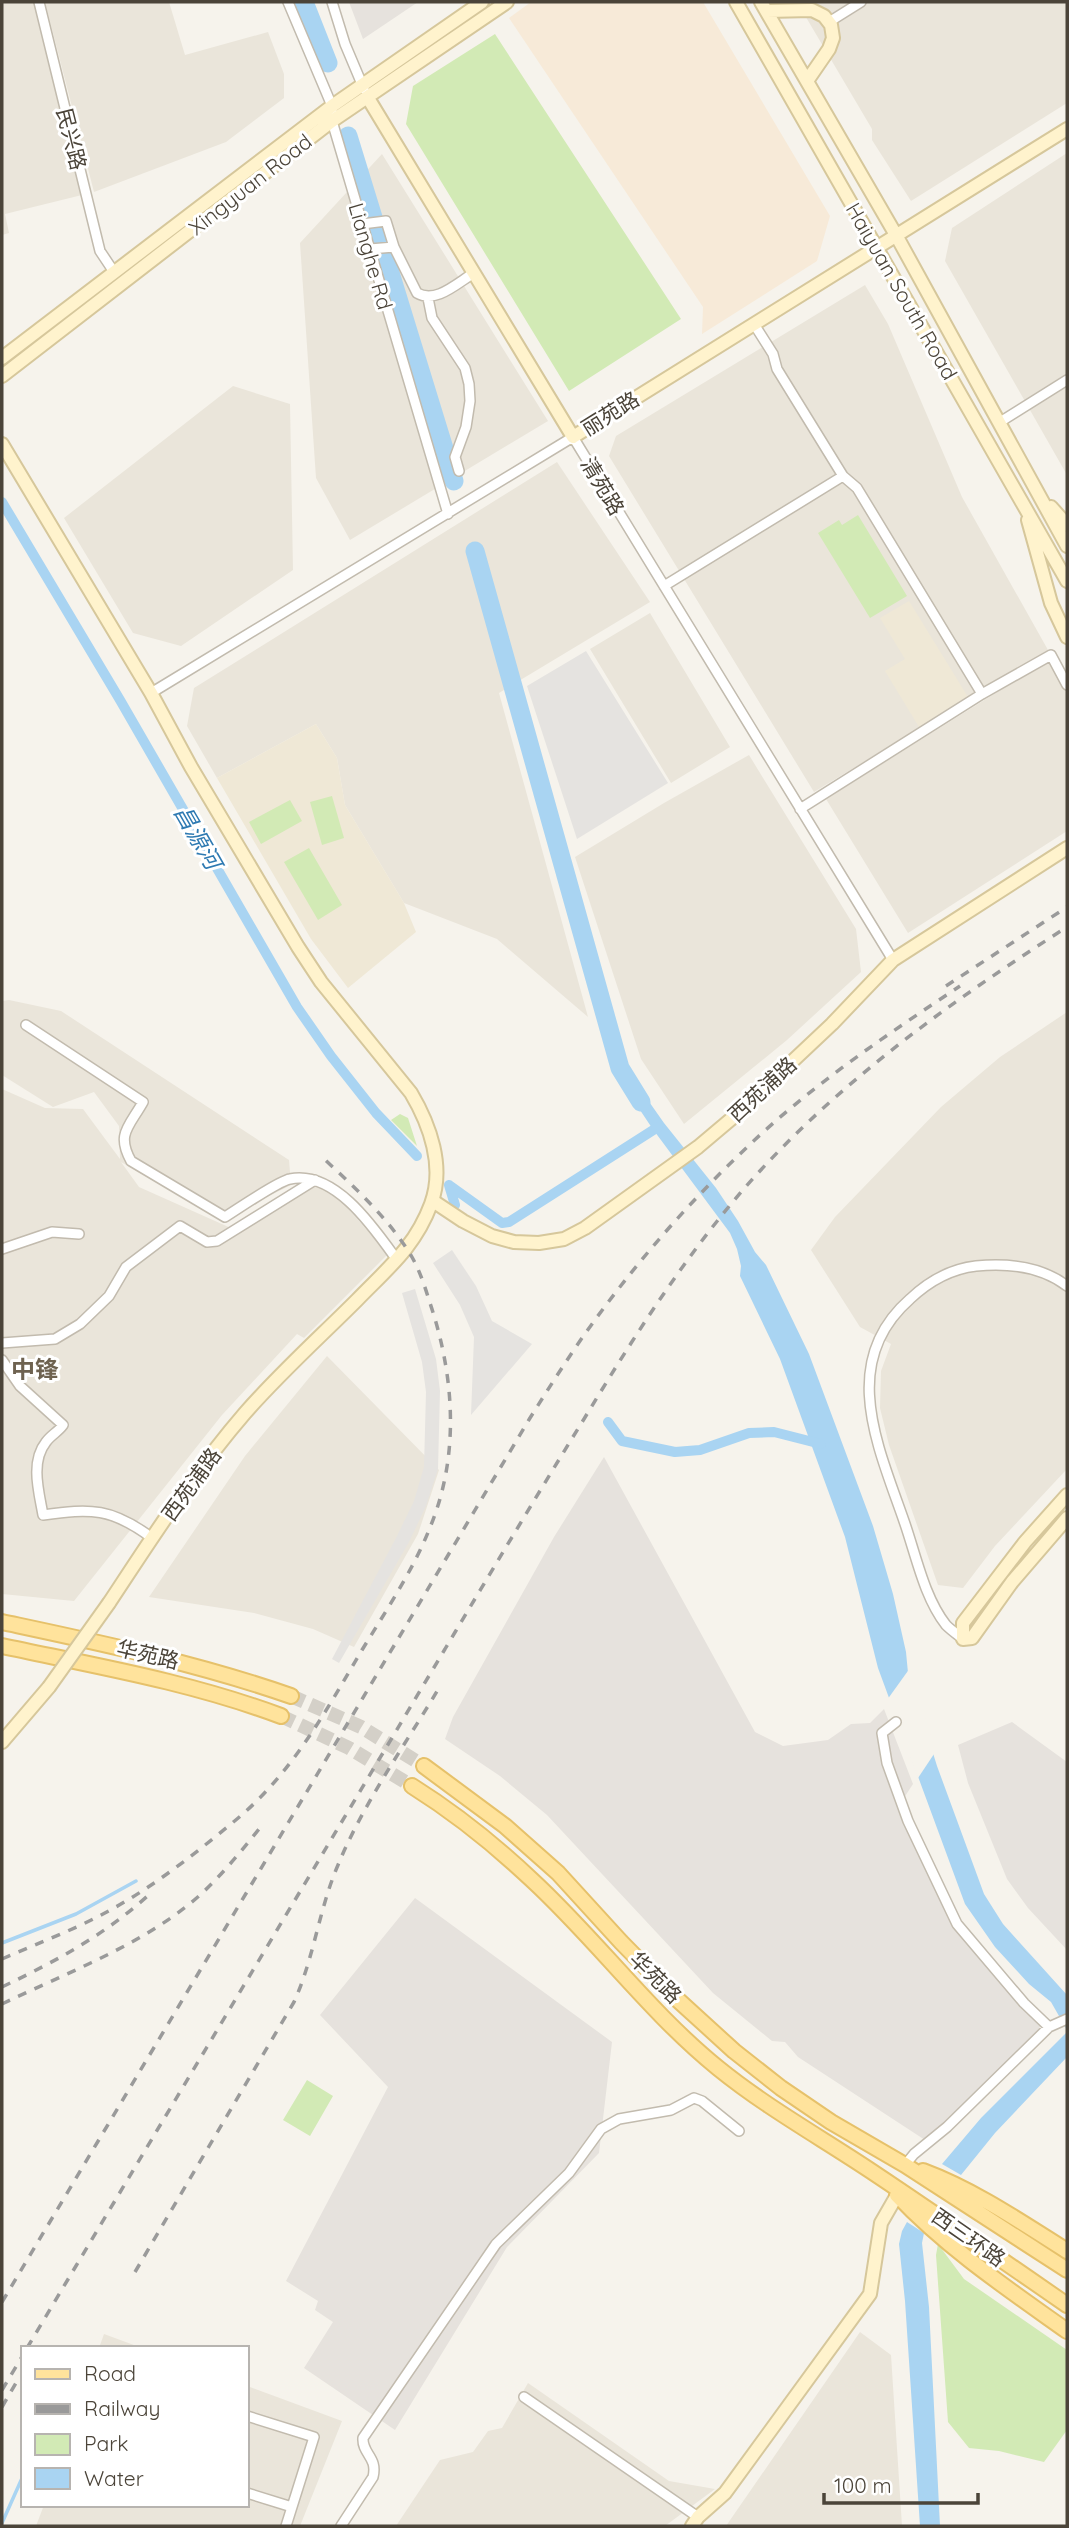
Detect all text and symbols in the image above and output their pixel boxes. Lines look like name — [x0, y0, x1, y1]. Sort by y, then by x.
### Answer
street label: 民兴路 — [52, 105, 92, 173]
street label: Xingyuan Road — [183, 128, 317, 240]
street label: Haiyuan South Road — [841, 198, 963, 384]
street label: Lianghe Rd — [343, 200, 399, 312]
street label: 丽苑路 — [576, 385, 644, 441]
street label: 清苑路 — [576, 452, 630, 520]
water label: 昌源河 — [168, 800, 230, 878]
street label: 西苑浦路 — [722, 1051, 802, 1127]
district label: 中锋 — [11, 1354, 59, 1384]
street label: 西苑浦路 — [156, 1442, 226, 1526]
street label: 华苑路 — [114, 1634, 182, 1674]
street label: 华苑路 — [625, 1946, 687, 2008]
street label: 西三环路 — [927, 2202, 1011, 2272]
legend — [21, 2346, 248, 2507]
text: Road — [84, 2360, 136, 2386]
text: Railway — [84, 2395, 160, 2421]
text: Park — [84, 2430, 128, 2456]
scale bar — [824, 2462, 978, 2506]
text: Water — [84, 2465, 144, 2491]
text: 100 m — [834, 2472, 892, 2498]

